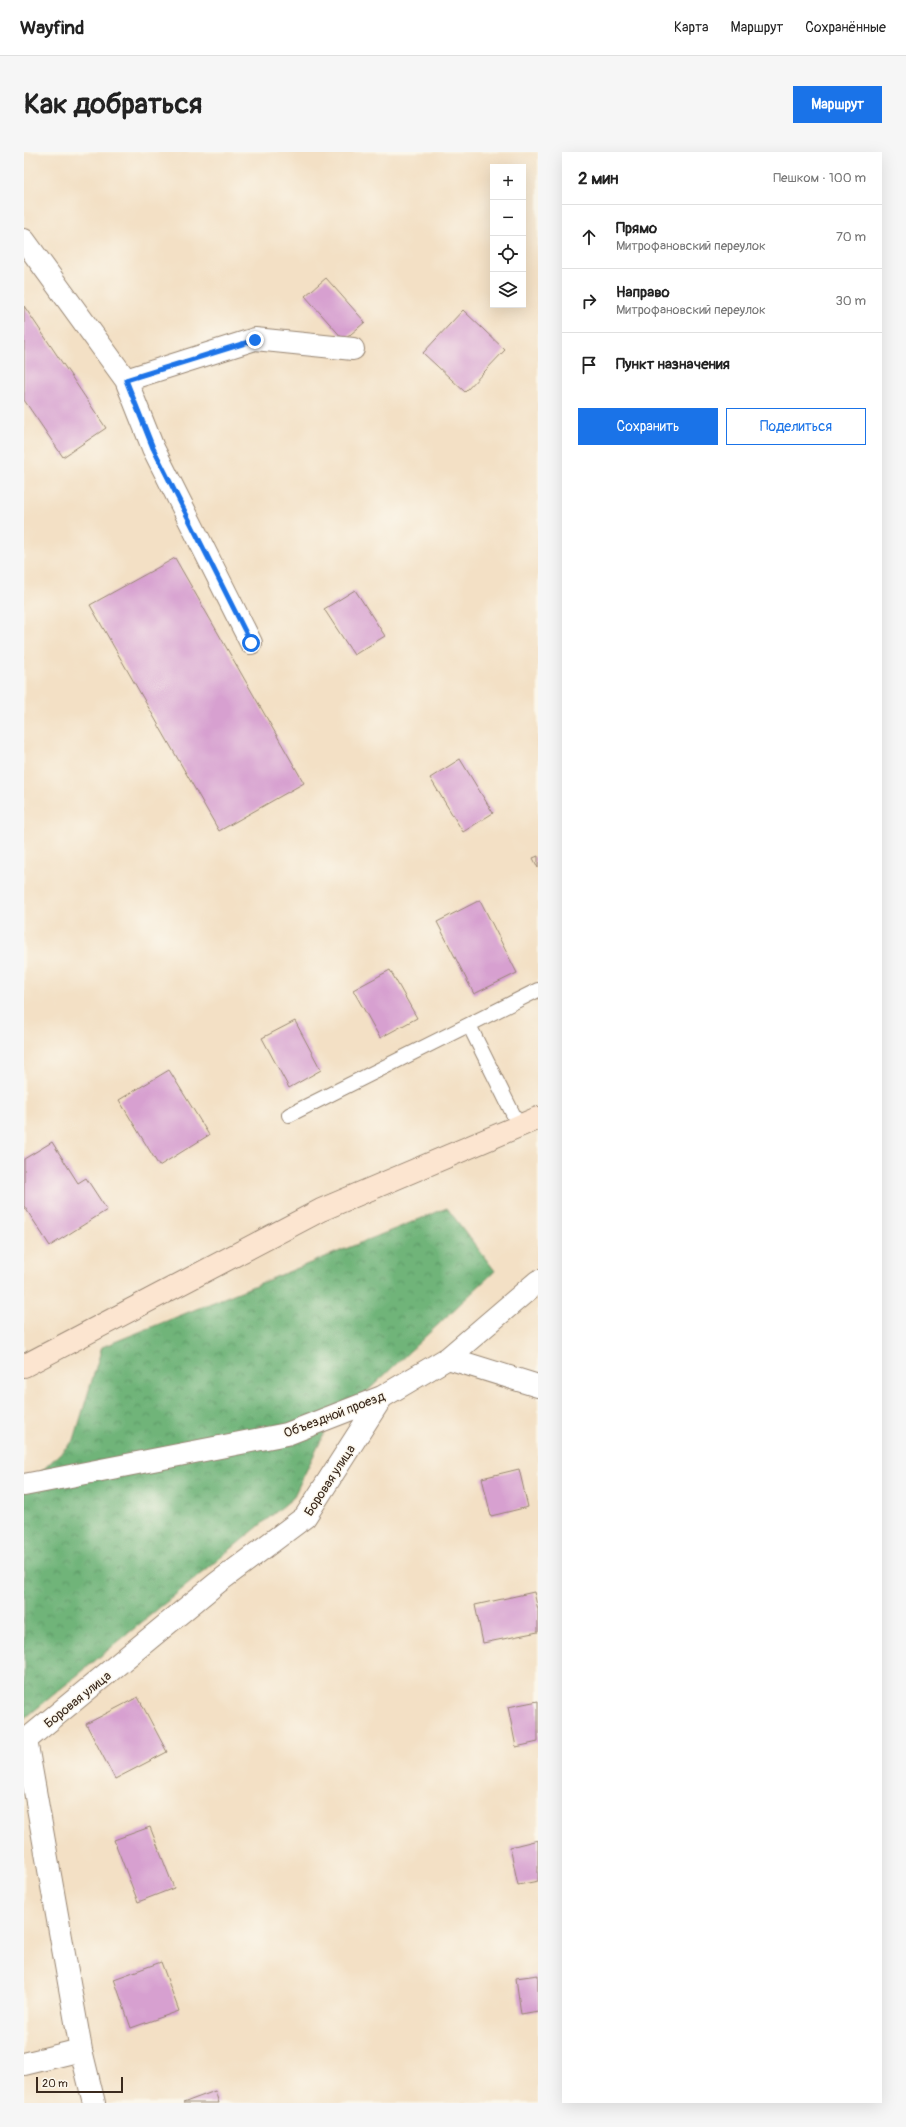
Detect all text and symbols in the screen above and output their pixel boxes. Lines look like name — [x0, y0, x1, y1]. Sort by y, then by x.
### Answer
text: Wayfind — [20, 16, 84, 40]
text: Карта — [674, 19, 709, 36]
text: Маршрут — [731, 19, 783, 36]
text: Сохранённые — [805, 19, 886, 36]
button: Маршрут — [793, 86, 882, 123]
text: Как добраться — [24, 87, 202, 122]
map controls — [490, 164, 526, 308]
button: + — [490, 164, 526, 200]
text: 2 мин — [578, 168, 618, 189]
text: Пешком · 100 m — [773, 170, 866, 186]
button: − — [490, 200, 526, 236]
text: Прямо — [616, 219, 657, 238]
icon: ahead — [578, 226, 600, 248]
text: 70 m — [836, 229, 866, 245]
button: locate — [490, 236, 526, 272]
text: Митрофановский переулок — [616, 238, 766, 254]
button: layers — [490, 272, 526, 308]
text: Направо — [616, 283, 670, 302]
icon: right — [578, 290, 600, 312]
text: 30 m — [836, 293, 866, 309]
text: Митрофановский переулок — [616, 302, 766, 318]
route end — [246, 331, 264, 349]
icon: arrive — [578, 354, 600, 376]
text: Пункт назначения — [616, 355, 730, 374]
button: Сохранить — [578, 408, 718, 445]
button: Поделиться — [726, 408, 866, 445]
route start — [242, 634, 260, 652]
street label: Объездной проезд — [282, 1388, 387, 1442]
street label: Боровая улица — [301, 1442, 359, 1519]
street label: Боровая улица — [41, 1668, 114, 1732]
scale bar — [36, 2075, 123, 2094]
text: 20 m — [42, 2077, 68, 2090]

